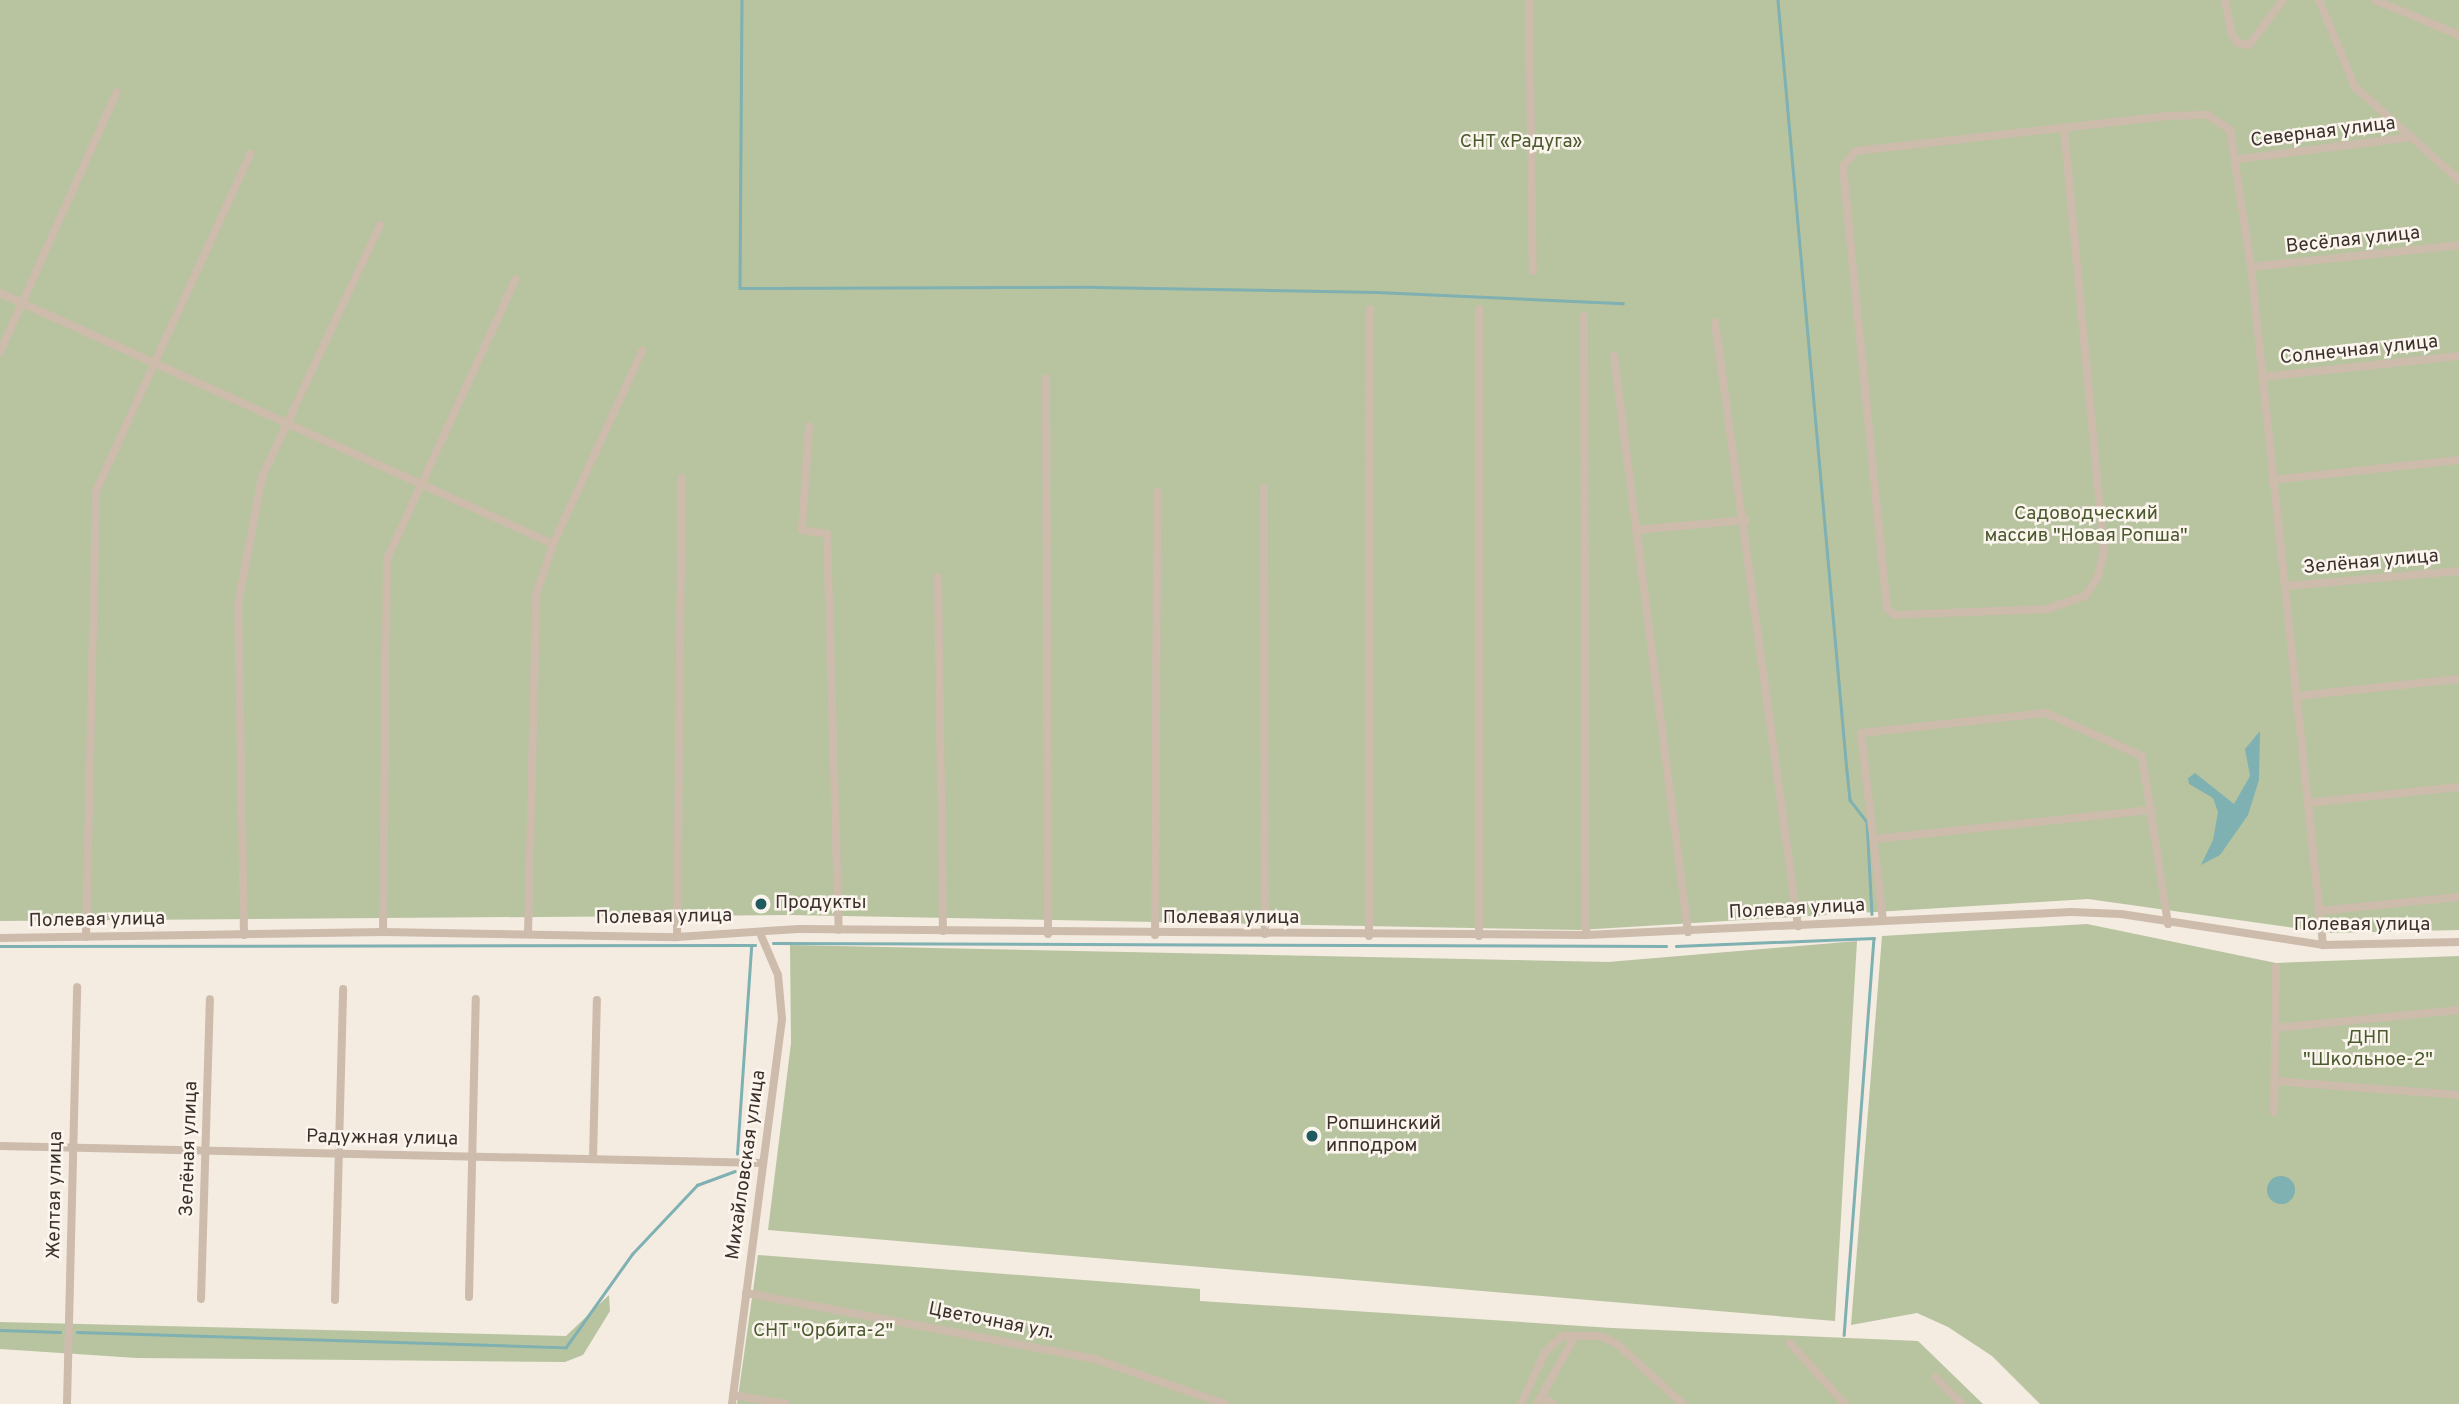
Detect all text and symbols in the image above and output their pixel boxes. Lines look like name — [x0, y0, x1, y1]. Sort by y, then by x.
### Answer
street label: Северная улица — [2249, 113, 2397, 153]
park label: СНТ «Радуга» — [1459, 132, 1583, 154]
street label: Весёлая улица — [2285, 223, 2421, 259]
street label: Солнечная улица — [2279, 331, 2439, 371]
park label: Садоводческий массив "Новая Ропша" — [1984, 504, 2188, 548]
street label: Зелёная улица — [2302, 546, 2440, 580]
place label: Продукты — [775, 893, 866, 915]
street label: Полевая улица — [1728, 895, 1866, 925]
marker: Продукты — [753, 896, 769, 912]
street label: Полевая улица — [596, 905, 732, 931]
street label: Полевая улица — [29, 908, 165, 934]
street label: Полевая улица — [1163, 908, 1299, 930]
street label: Полевая улица — [2294, 915, 2430, 937]
park label: ДНП "Школьное-2" — [2303, 1028, 2433, 1072]
street label: Михайловская улица — [722, 1069, 772, 1261]
street label: Зелёная улица — [176, 1081, 204, 1217]
place label: Ропшинский ипподром — [1326, 1114, 1441, 1158]
street label: Радужная улица — [306, 1126, 458, 1152]
marker: Ропшинский ипподром — [1304, 1128, 1320, 1144]
street label: Желтая улица — [43, 1131, 69, 1259]
street label: Цветочная ул. — [926, 1299, 1056, 1345]
park label: СНТ "Орбита-2" — [753, 1321, 893, 1343]

